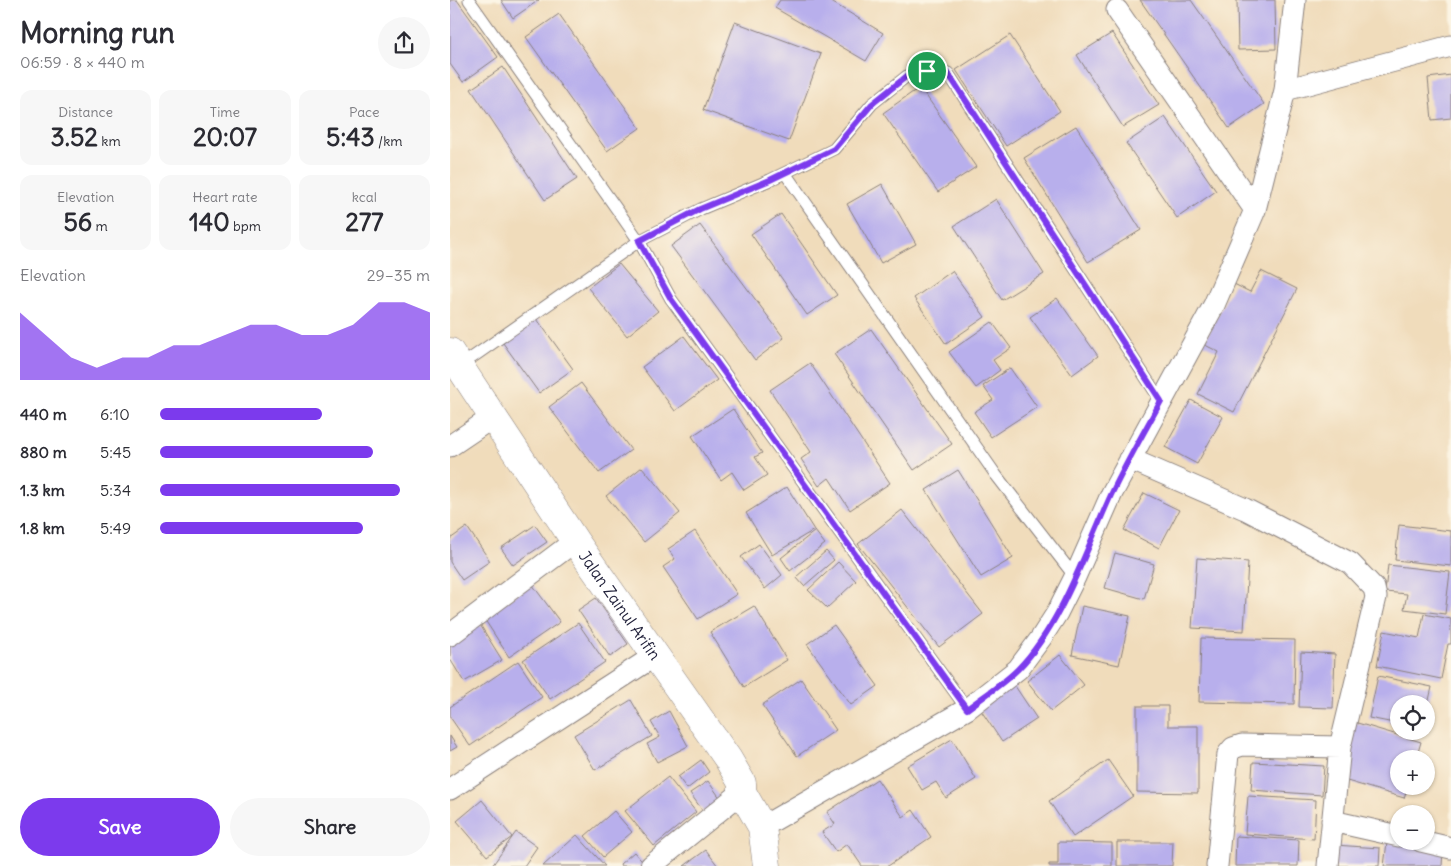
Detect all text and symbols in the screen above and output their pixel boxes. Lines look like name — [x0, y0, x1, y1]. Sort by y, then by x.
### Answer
text: Morning run — [20, 15, 175, 51]
button: share — [378, 17, 430, 69]
pin — [906, 50, 948, 92]
text: 06:59 · 8 × 440 m — [20, 52, 145, 72]
icon: arrive — [913, 57, 941, 85]
text: Distance — [58, 103, 113, 121]
text: Time — [210, 103, 240, 121]
text: Pace — [349, 103, 380, 121]
text: 3.52 — [51, 121, 98, 153]
text: 20:07 — [193, 121, 257, 153]
text: 5:43 — [326, 121, 375, 153]
text: km — [98, 132, 121, 150]
text: /km — [375, 132, 403, 150]
text: Elevation — [57, 188, 114, 206]
text: Heart rate — [193, 188, 257, 206]
text: kcal — [352, 188, 377, 206]
text: 56 — [63, 206, 92, 238]
text: 140 — [189, 206, 230, 238]
text: 277 — [345, 206, 383, 238]
text: m — [92, 217, 108, 235]
text: bpm — [230, 217, 261, 235]
text: Elevation — [20, 265, 86, 285]
text: 29–35 m — [367, 265, 430, 285]
text: 440 m — [20, 404, 67, 424]
text: 6:10 — [100, 404, 130, 424]
text: 880 m — [20, 442, 67, 462]
text: 5:45 — [100, 442, 131, 462]
text: 1.3 km — [20, 480, 65, 500]
text: 5:34 — [100, 480, 131, 500]
text: 1.8 km — [20, 518, 65, 538]
text: 5:49 — [100, 518, 131, 538]
street label: Jalan Zainul Arifin — [575, 547, 665, 664]
map controls — [1390, 695, 1435, 850]
button: locate — [1390, 695, 1435, 740]
button: + — [1390, 750, 1435, 795]
button: Save — [20, 798, 220, 856]
button: Share — [230, 798, 430, 856]
button: − — [1390, 805, 1435, 850]

